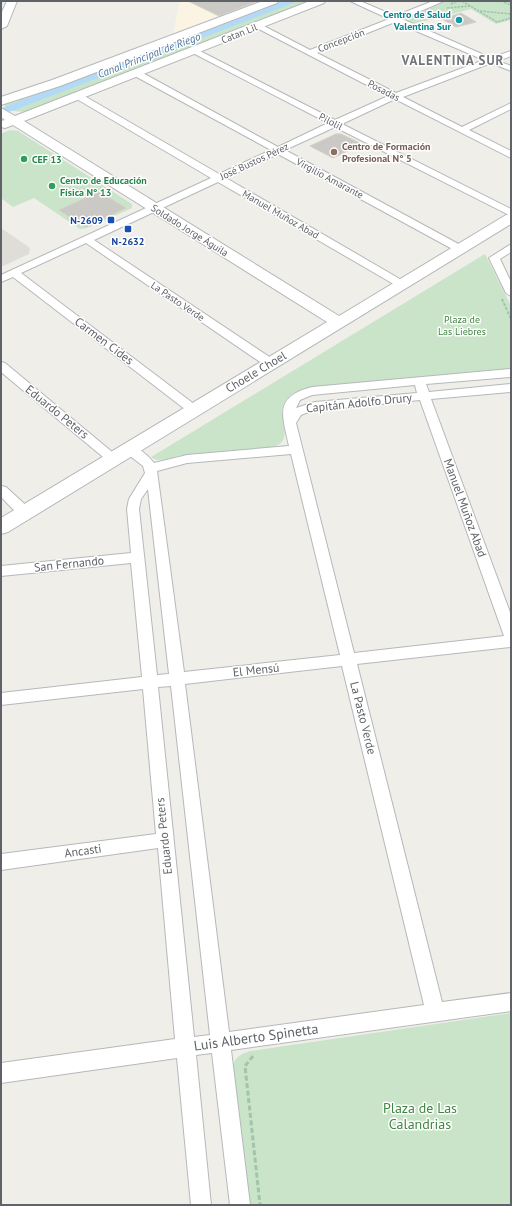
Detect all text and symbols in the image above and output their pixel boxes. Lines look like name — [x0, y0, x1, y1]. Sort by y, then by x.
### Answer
place label: Centro de Salud Valentina Sur — [383, 8, 451, 33]
marker: Centro de Salud Valentina Sur — [454, 15, 464, 25]
street label: Catan Lil — [219, 20, 259, 47]
street label: Concepción — [316, 26, 366, 55]
water label: Canal Principal de Riego — [96, 29, 203, 81]
district label: VALENTINA SUR — [401, 52, 504, 69]
street label: Posadas — [366, 77, 402, 104]
street label: Pilolil — [317, 110, 345, 133]
street label: José Bustos Pérez — [217, 140, 291, 183]
place label: Centro de Formación Profesional N° 5 — [342, 140, 430, 165]
marker: Centro de Formación Profesional N° 5 — [329, 147, 339, 157]
place label: CEF 13 — [32, 153, 62, 166]
marker: CEF 13 — [19, 154, 29, 164]
street label: Virgilio Amarante — [293, 155, 366, 202]
place label: Centro de Educación Física N° 13 — [60, 174, 147, 199]
marker: Centro de Educación Física N° 13 — [47, 181, 57, 191]
street label: Manuel Muñoz Abad — [240, 187, 321, 242]
street label: Soldado Jorge Águila — [149, 201, 231, 259]
place label: N-2609 — [70, 214, 103, 227]
marker: N-2609 — [106, 215, 116, 225]
marker: N-2632 — [123, 224, 133, 234]
place label: N-2632 — [112, 235, 144, 248]
street label: La Pasto Verde — [148, 279, 207, 324]
park label: Plaza de Las Liebres — [438, 313, 486, 338]
street label: Carmen Cides — [72, 314, 137, 368]
street label: Choele Choel — [223, 347, 289, 396]
street label: Eduardo Peters — [23, 382, 92, 442]
street label: Capitán Adolfo Drury — [305, 389, 413, 416]
street label: Manuel Muñoz Abad — [441, 457, 490, 559]
street label: San Fernando — [33, 552, 105, 575]
street label: El Mensú — [232, 660, 280, 679]
street label: La Pasto Verde — [347, 680, 380, 756]
street label: Eduardo Peters — [152, 797, 175, 875]
street label: Ancasti — [63, 840, 102, 861]
street label: Luis Alberto Spinetta — [193, 1019, 319, 1055]
park label: Plaza de Las Calandrias — [383, 1099, 457, 1133]

